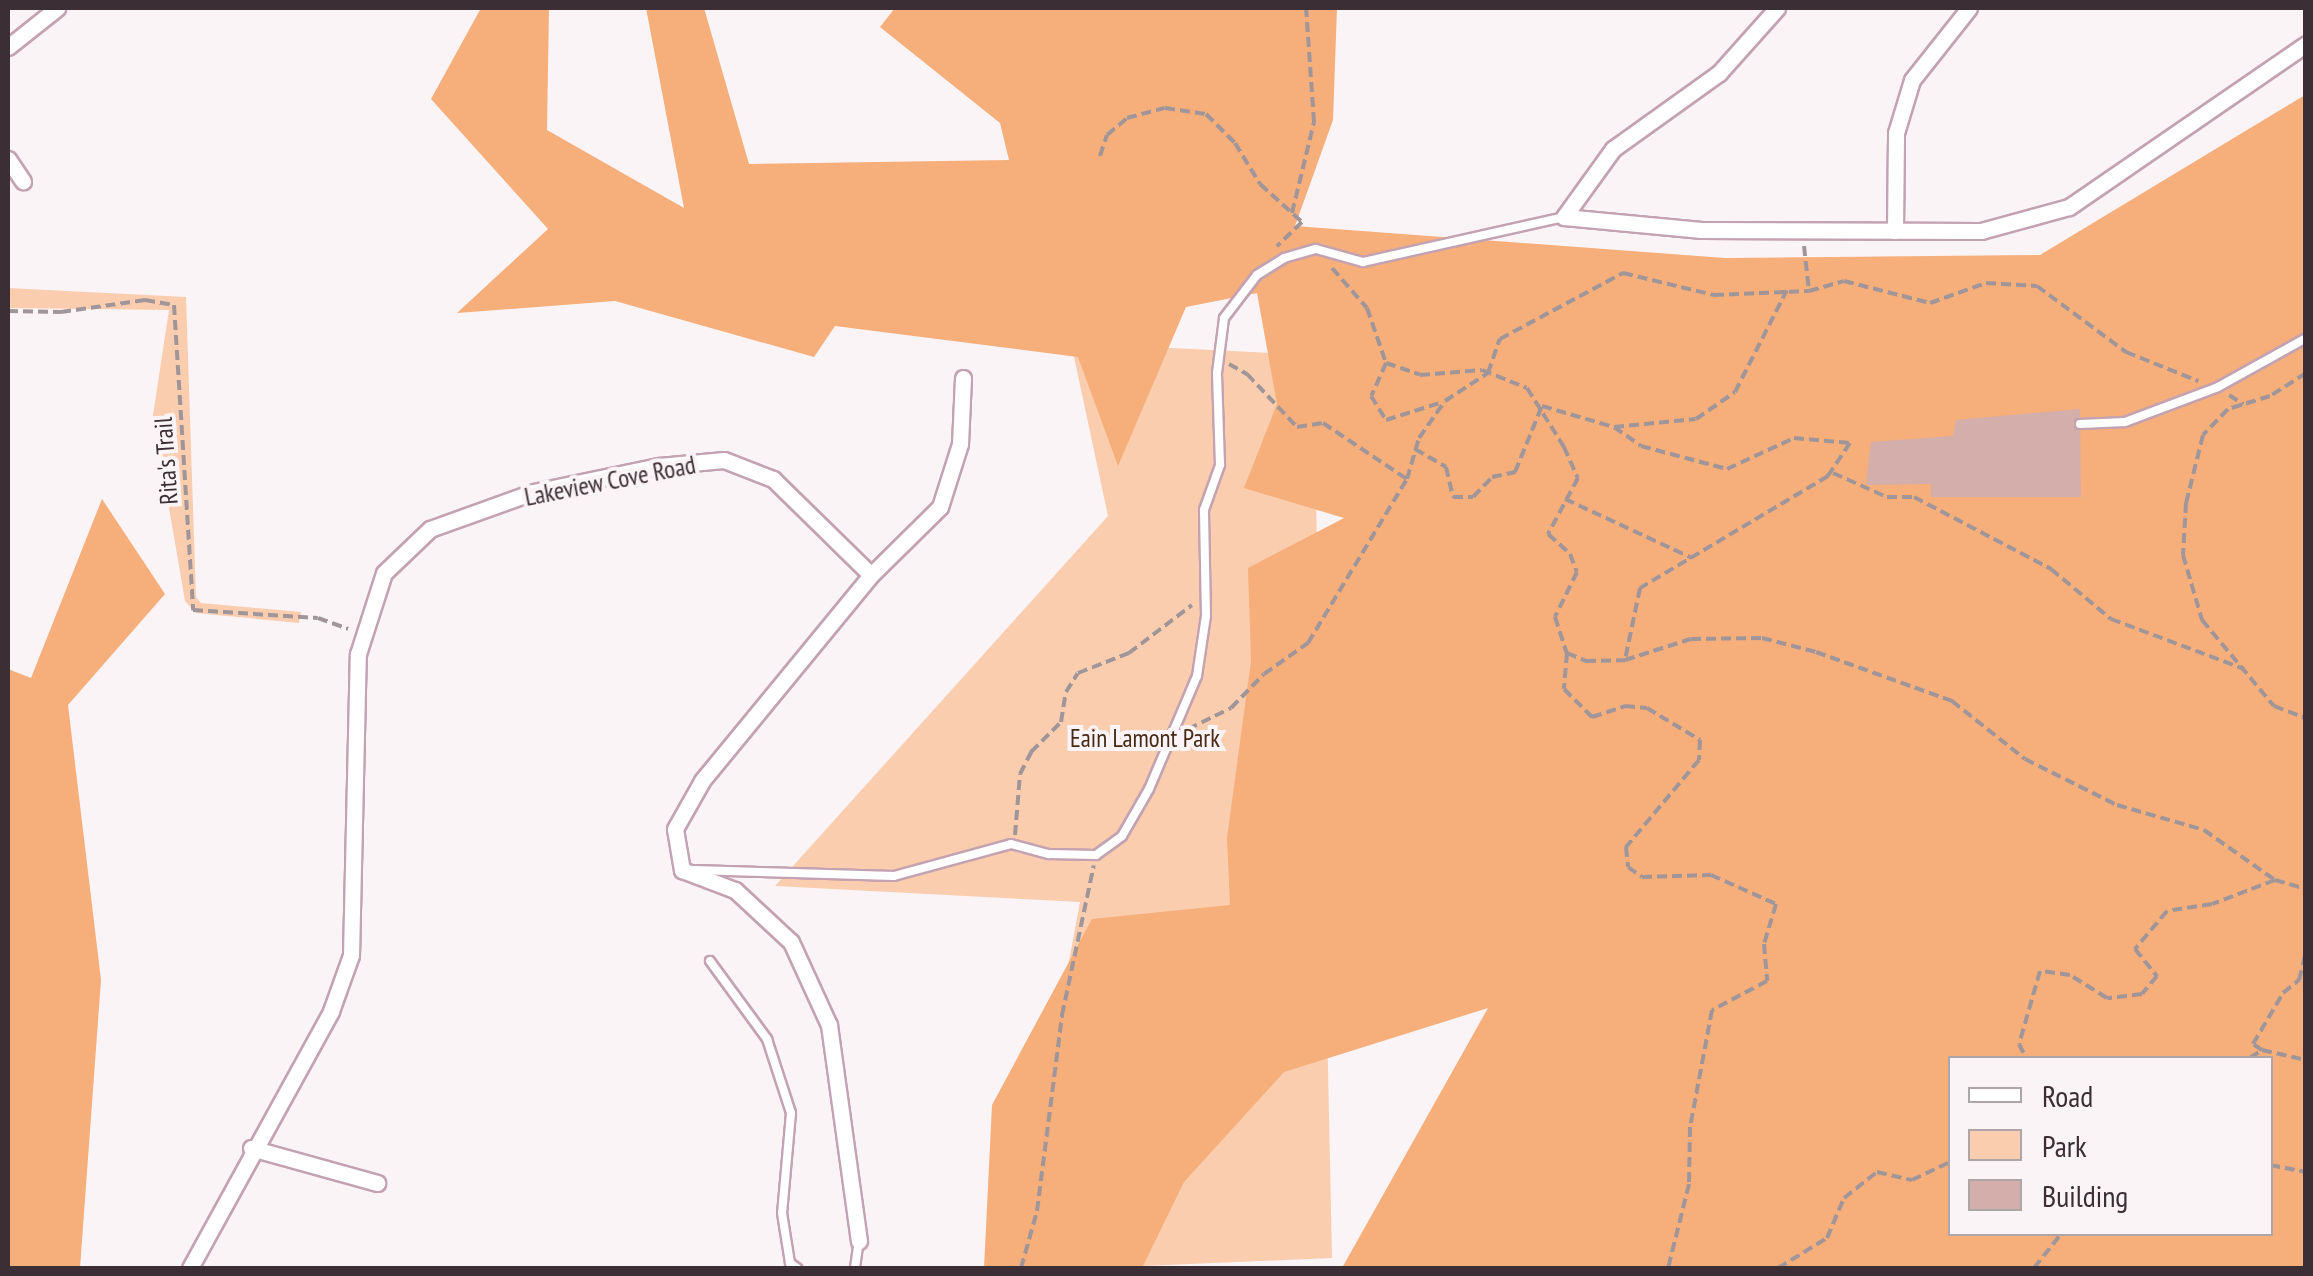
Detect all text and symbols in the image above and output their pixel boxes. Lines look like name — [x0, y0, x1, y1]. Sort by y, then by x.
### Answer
street label: Rita's Trail — [148, 416, 184, 506]
street label: Lakeview Cove Road — [522, 450, 698, 512]
park label: Eain Lamont Park — [1070, 723, 1220, 753]
legend — [1948, 1056, 2273, 1236]
text: Road — [2042, 1076, 2093, 1115]
text: Park — [2042, 1126, 2087, 1165]
text: Building — [2042, 1176, 2128, 1215]

